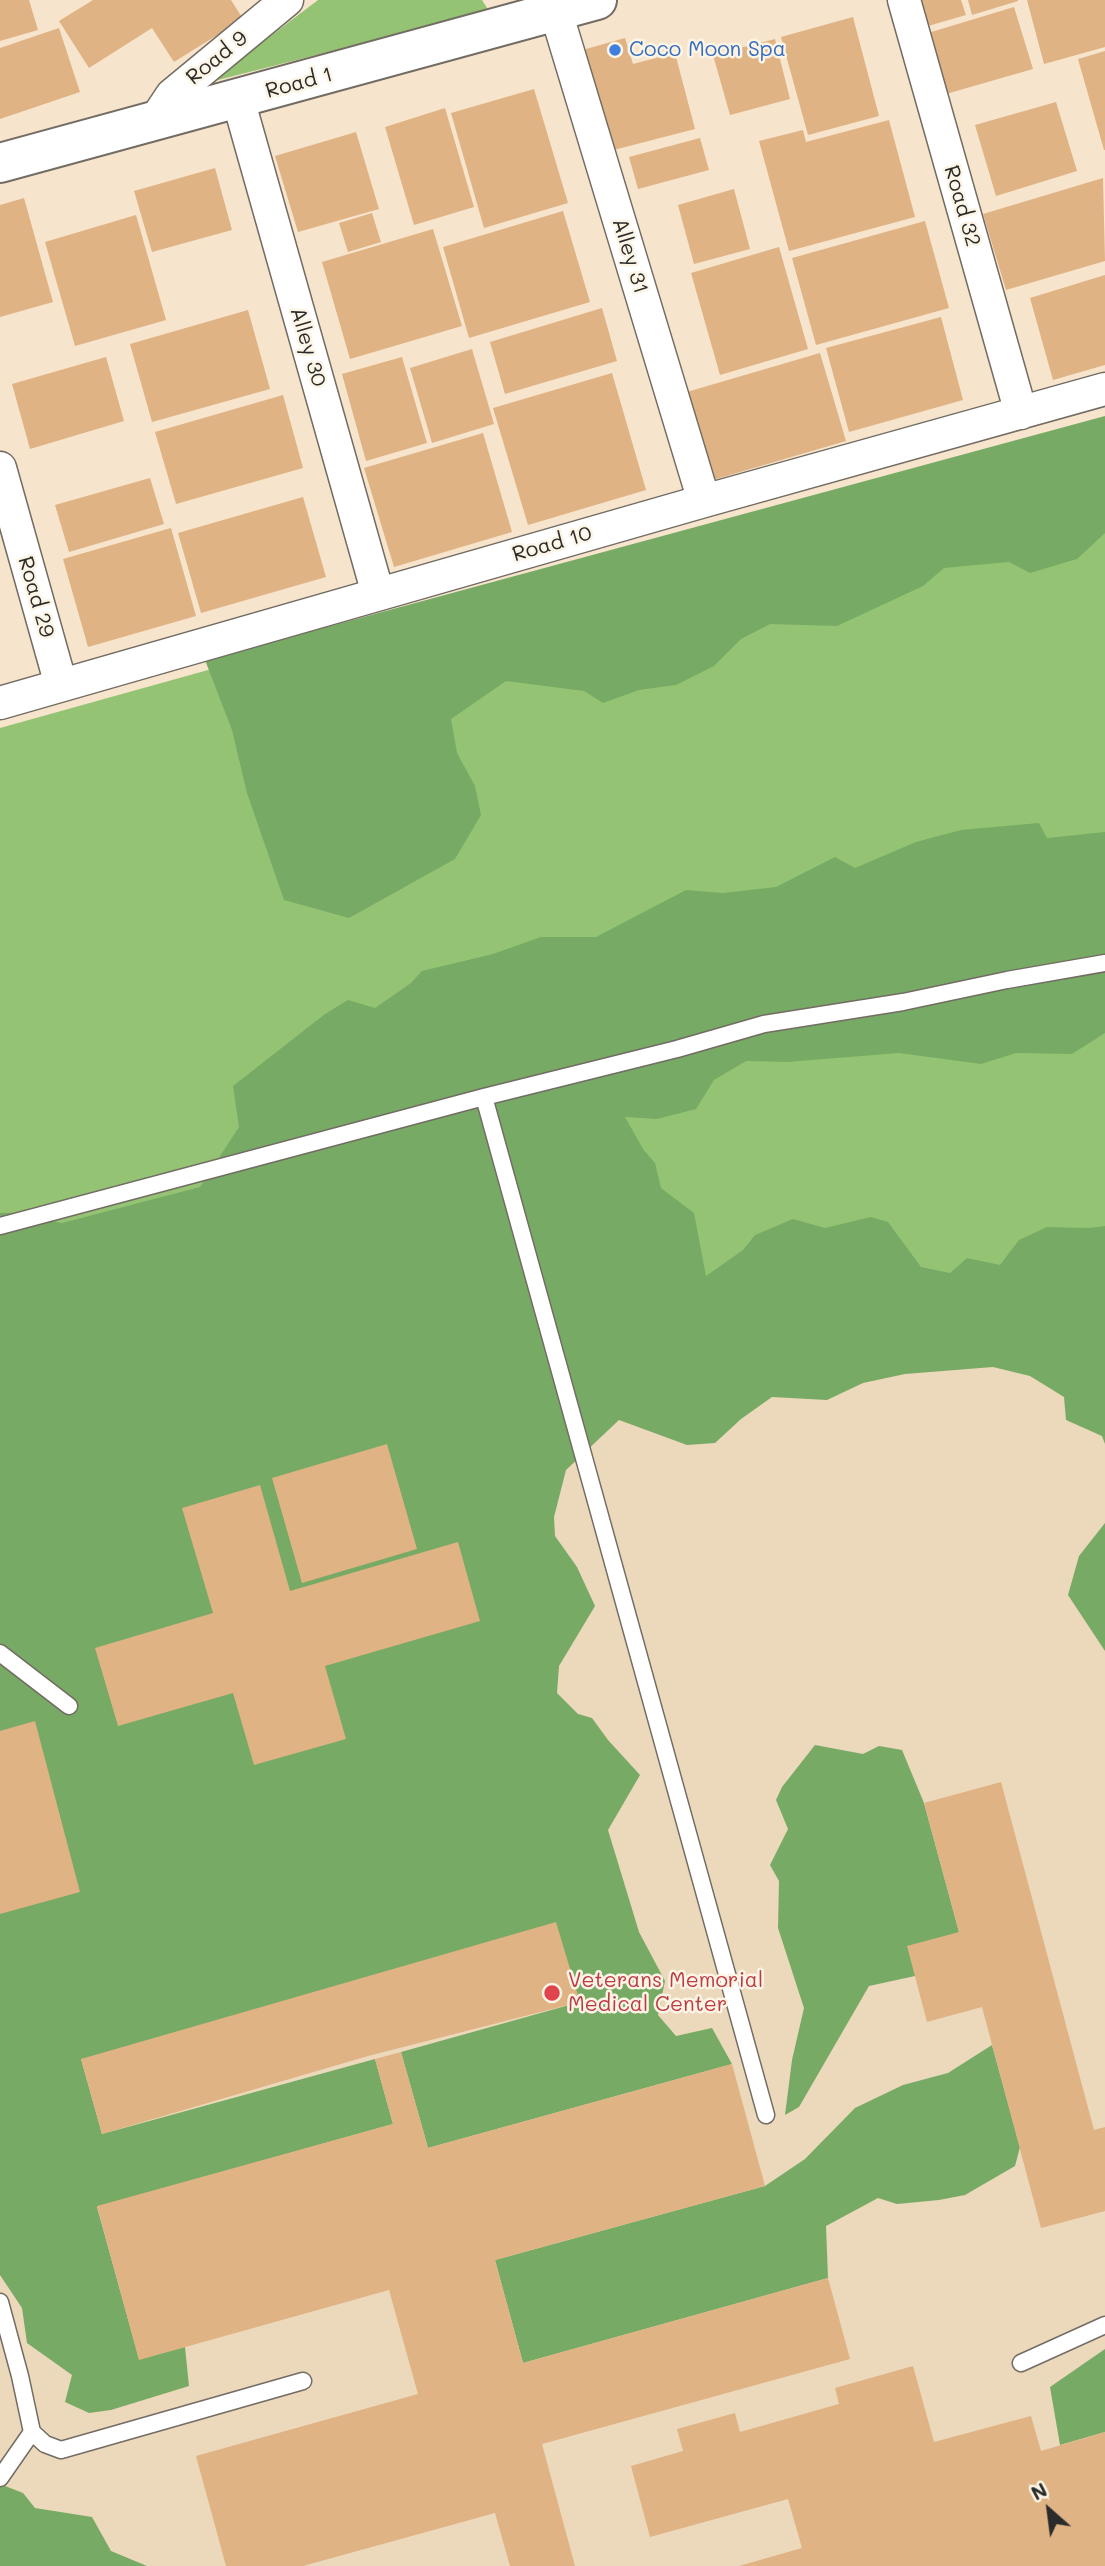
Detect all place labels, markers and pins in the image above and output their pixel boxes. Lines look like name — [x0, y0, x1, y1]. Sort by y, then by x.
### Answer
place label: Coco Moon Spa — [629, 37, 786, 63]
marker: Coco Moon Spa — [607, 42, 623, 58]
place label: Veterans Memorial Medical Center — [568, 1968, 763, 2018]
marker: Veterans Memorial Medical Center — [542, 1983, 562, 2003]

